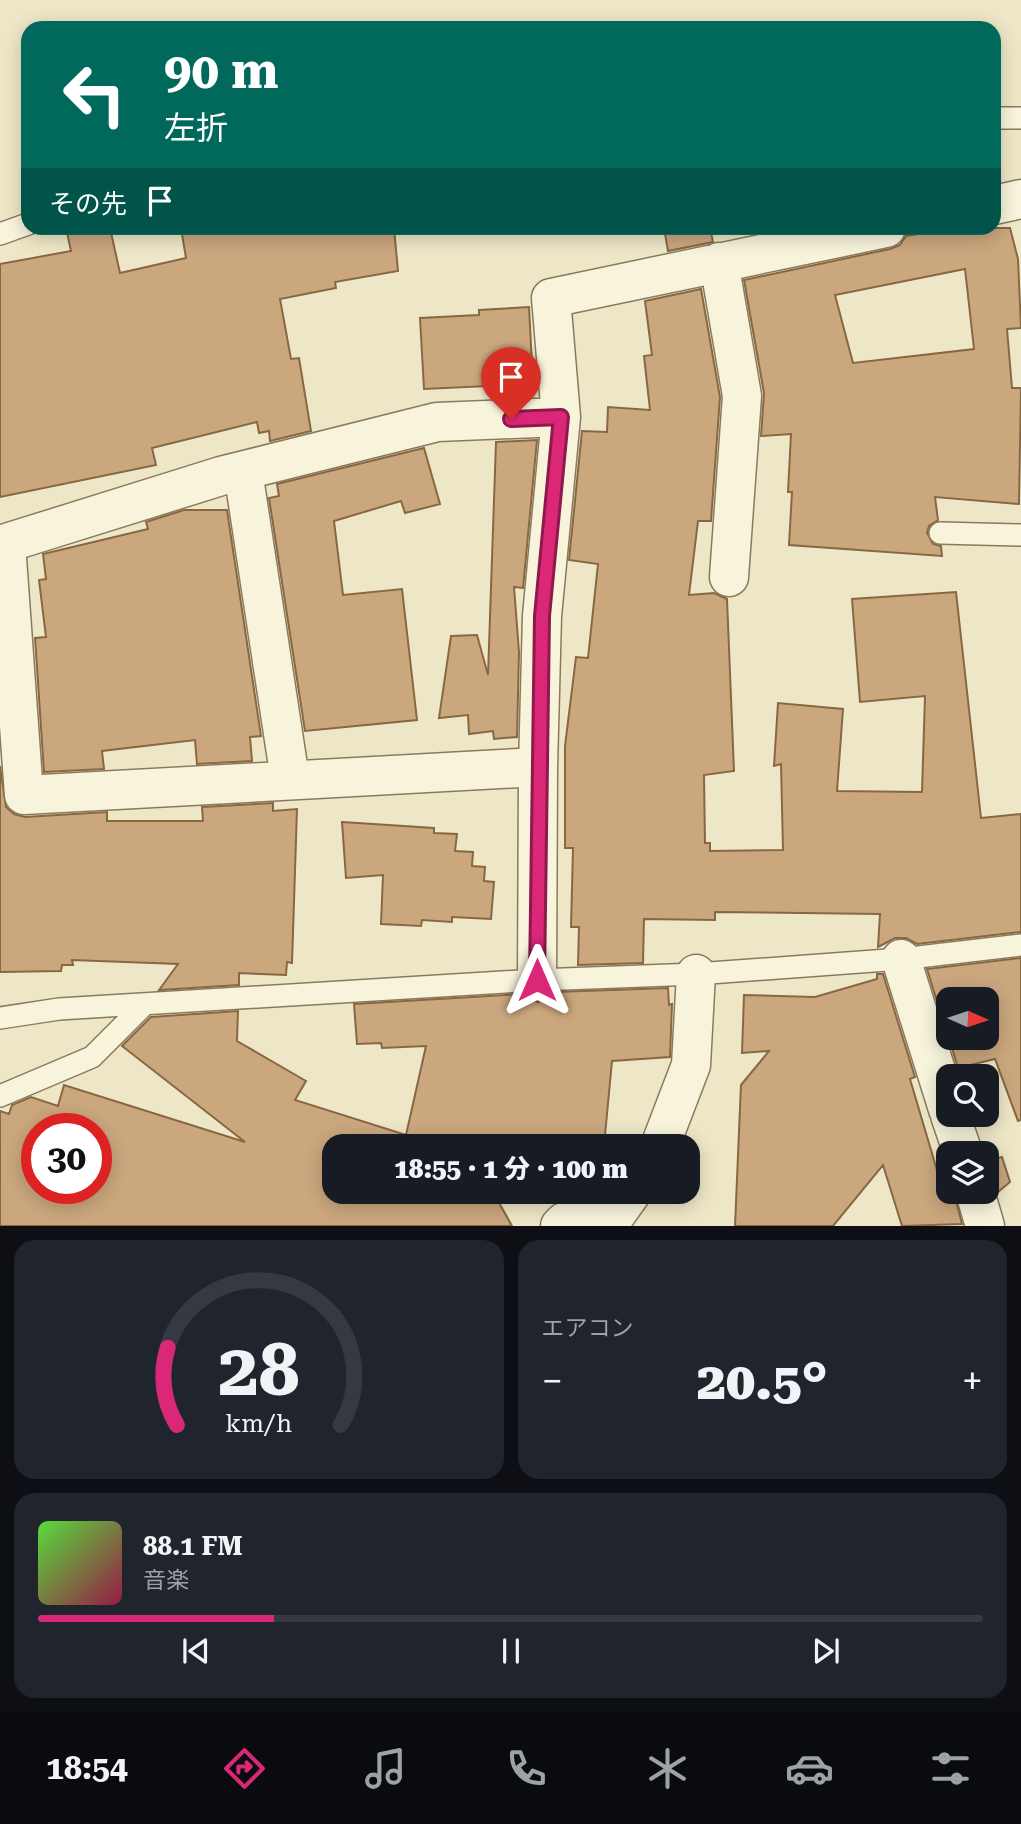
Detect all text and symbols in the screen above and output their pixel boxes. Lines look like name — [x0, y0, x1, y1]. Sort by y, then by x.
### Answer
text: 90 m — [164, 43, 279, 100]
icon: left — [49, 49, 140, 140]
text: 左折 — [164, 109, 228, 147]
icon: arrive — [141, 182, 179, 220]
text: その先 — [49, 189, 127, 219]
pin — [481, 347, 541, 419]
icon: arrive — [492, 358, 530, 396]
position arrow — [500, 943, 574, 1017]
north arrow — [936, 987, 999, 1050]
map controls — [936, 987, 999, 1204]
button: search — [936, 1064, 999, 1127]
speed limit sign: 30 — [21, 1113, 112, 1204]
button: layers — [936, 1141, 999, 1204]
text: 18:55 · 1 分 · 100 m — [394, 1154, 628, 1184]
text: エアコン — [542, 1315, 634, 1342]
text: 28 — [218, 1329, 300, 1414]
text: 20.5° — [697, 1351, 828, 1412]
text: − — [542, 1359, 563, 1403]
text: + — [962, 1359, 983, 1403]
text: km/h — [225, 1409, 292, 1438]
text: 88.1 FM — [143, 1531, 243, 1561]
text: 音楽 — [143, 1567, 189, 1594]
icon: previous — [177, 1632, 215, 1670]
icon: pause — [492, 1632, 530, 1670]
icon: next — [807, 1632, 845, 1670]
icon: directions — [220, 1744, 269, 1793]
icon: music — [361, 1744, 410, 1793]
icon: phone — [502, 1744, 551, 1793]
icon: climate — [643, 1744, 692, 1793]
icon: car — [785, 1744, 834, 1793]
icon: filters — [926, 1744, 975, 1793]
text: 18:54 — [46, 1749, 128, 1787]

